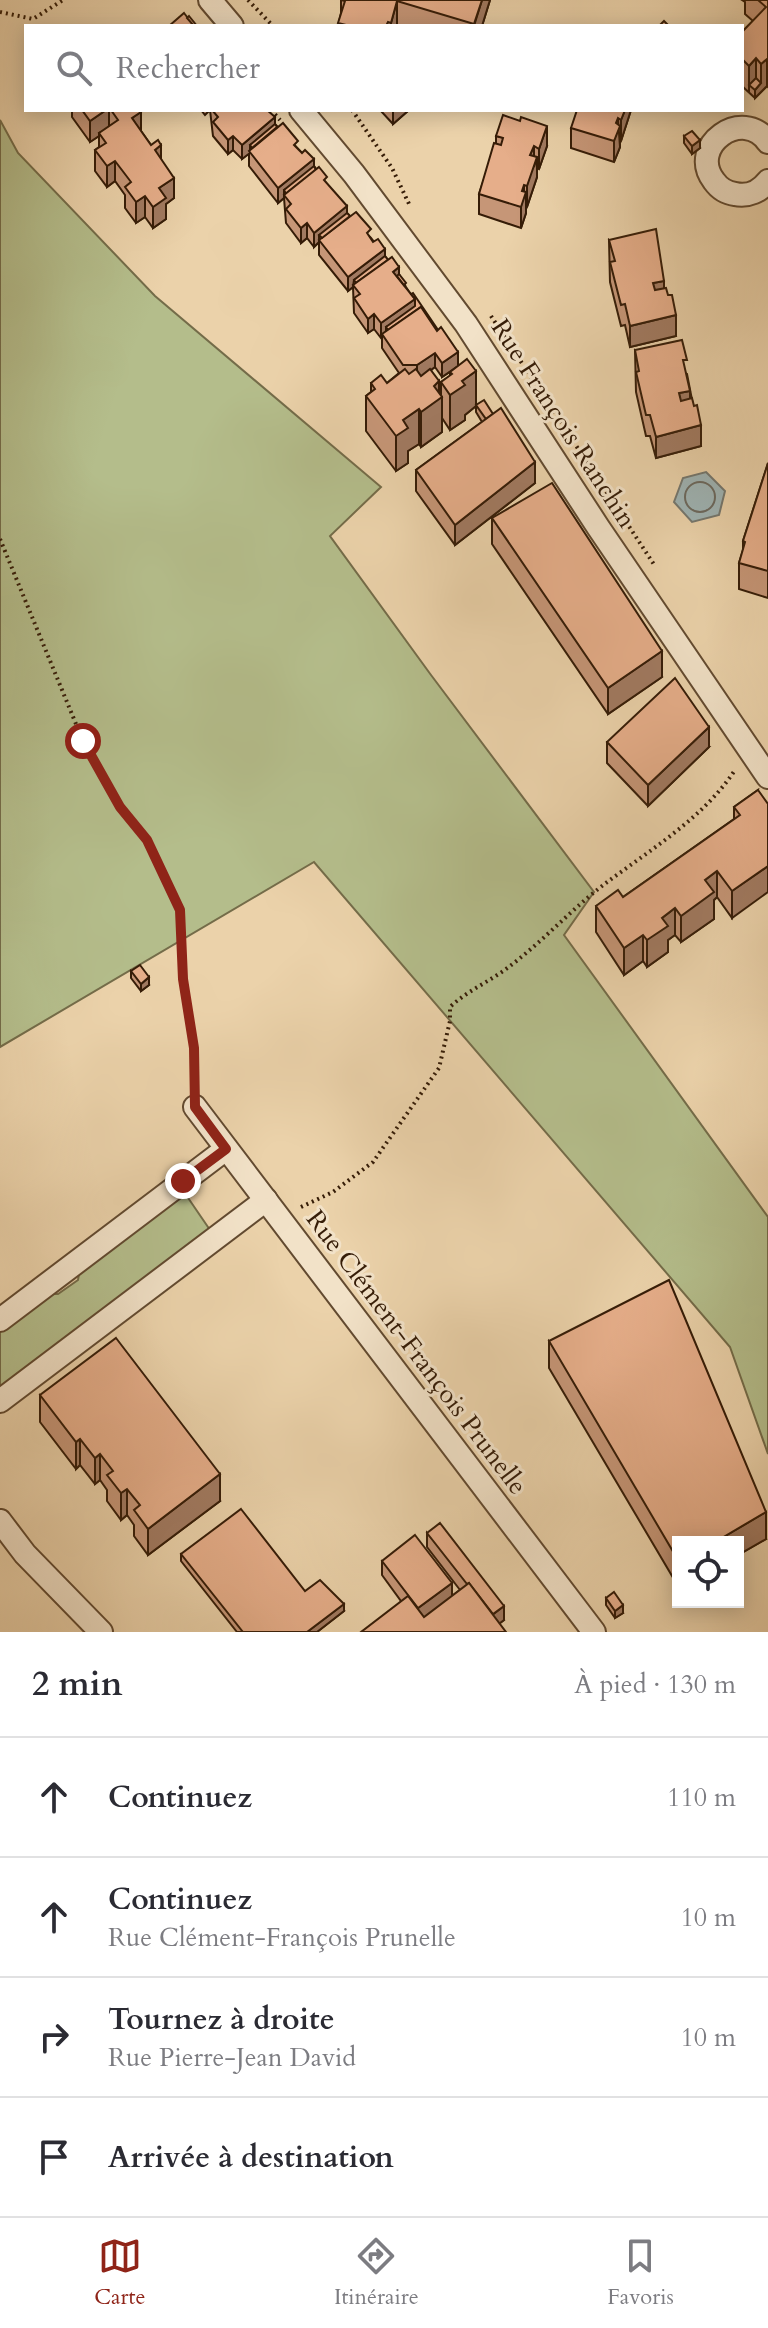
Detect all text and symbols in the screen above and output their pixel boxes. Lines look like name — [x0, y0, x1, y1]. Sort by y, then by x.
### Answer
search box — [24, 24, 744, 112]
icon: search — [52, 46, 96, 90]
text: Rechercher — [116, 48, 260, 89]
street label: Rue François Ranchin — [483, 312, 644, 535]
route start — [65, 723, 101, 759]
route end — [165, 1163, 201, 1199]
street label: Rue Clément-François Prunelle — [298, 1203, 535, 1502]
map controls — [672, 1536, 744, 1608]
button: locate — [672, 1536, 744, 1608]
text: 2 min — [32, 1661, 123, 1707]
text: À pied · 130 m — [574, 1667, 736, 1702]
icon: ahead — [32, 1775, 76, 1819]
text: Continuez — [108, 1777, 252, 1818]
text: 110 m — [667, 1780, 736, 1815]
text: Continuez — [108, 1879, 252, 1920]
icon: ahead — [32, 1895, 76, 1939]
text: 10 m — [680, 1900, 736, 1935]
text: Rue Clément-François Prunelle — [108, 1920, 456, 1955]
text: Tournez à droite — [108, 1999, 335, 2040]
icon: right — [32, 2015, 76, 2059]
text: 10 m — [680, 2020, 736, 2055]
text: Rue Pierre-Jean David — [108, 2040, 356, 2075]
icon: arrive — [32, 2135, 76, 2179]
text: Arrivée à destination — [108, 2137, 394, 2178]
tab: Carte — [94, 2234, 145, 2312]
tab: Itinéraire — [334, 2234, 419, 2312]
tab: Favoris — [607, 2234, 674, 2312]

